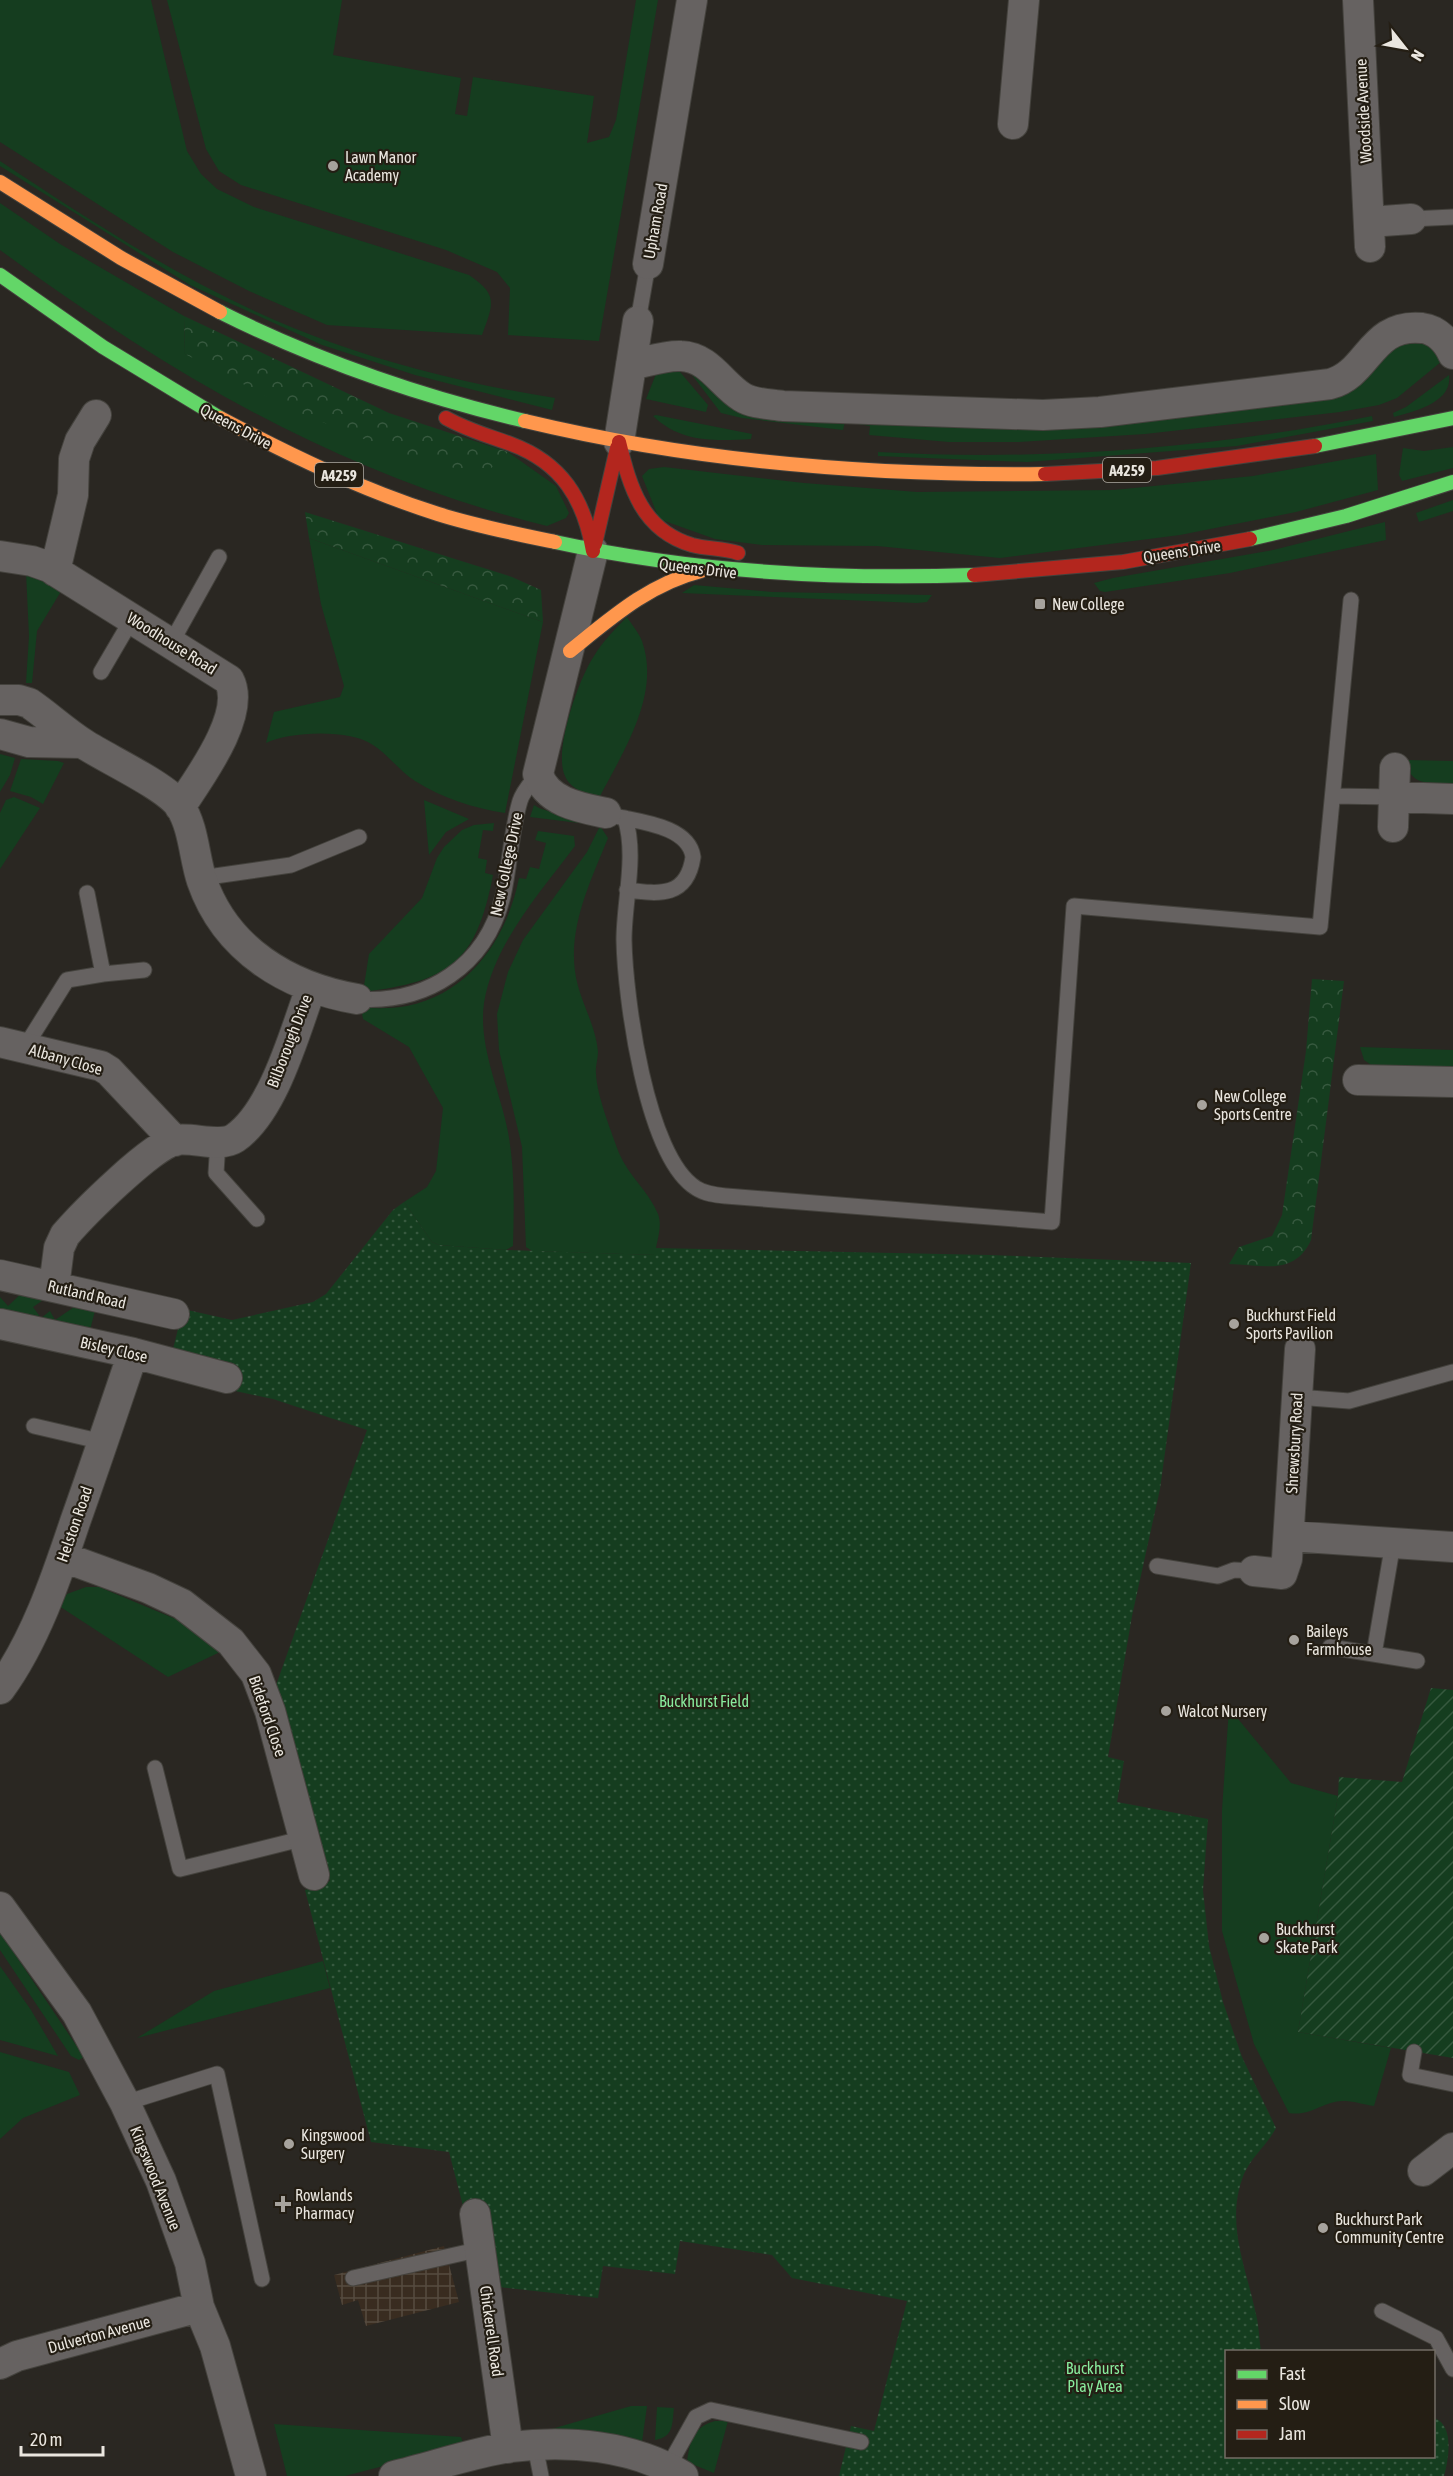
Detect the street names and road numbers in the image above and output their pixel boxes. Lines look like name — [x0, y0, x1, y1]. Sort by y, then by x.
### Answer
street label: Woodside Avenue — [1351, 58, 1375, 164]
street label: Upham Road — [639, 182, 671, 260]
street label: Queens Drive — [197, 400, 275, 452]
road number: A4259 — [1103, 458, 1151, 482]
road number: A4259 — [315, 463, 363, 487]
street label: Queens Drive — [1142, 536, 1222, 566]
street label: Queens Drive — [658, 554, 738, 582]
street label: Woodhouse Road — [124, 608, 220, 678]
street label: New College Drive — [486, 810, 527, 918]
street label: Bilborough Drive — [263, 992, 316, 1091]
street label: Albany Close — [27, 1040, 105, 1079]
street label: Rutland Road — [46, 1276, 128, 1312]
street label: Bisley Close — [78, 1333, 149, 1366]
street label: Shrewsbury Road — [1282, 1392, 1307, 1494]
street label: Helston Road — [53, 1484, 95, 1564]
street label: Bideford Close — [246, 1673, 290, 1759]
street label: Kingswood Avenue — [126, 2123, 185, 2233]
street label: Chickerell Road — [477, 2284, 507, 2378]
street label: Dulverton Avenue — [46, 2312, 152, 2356]

